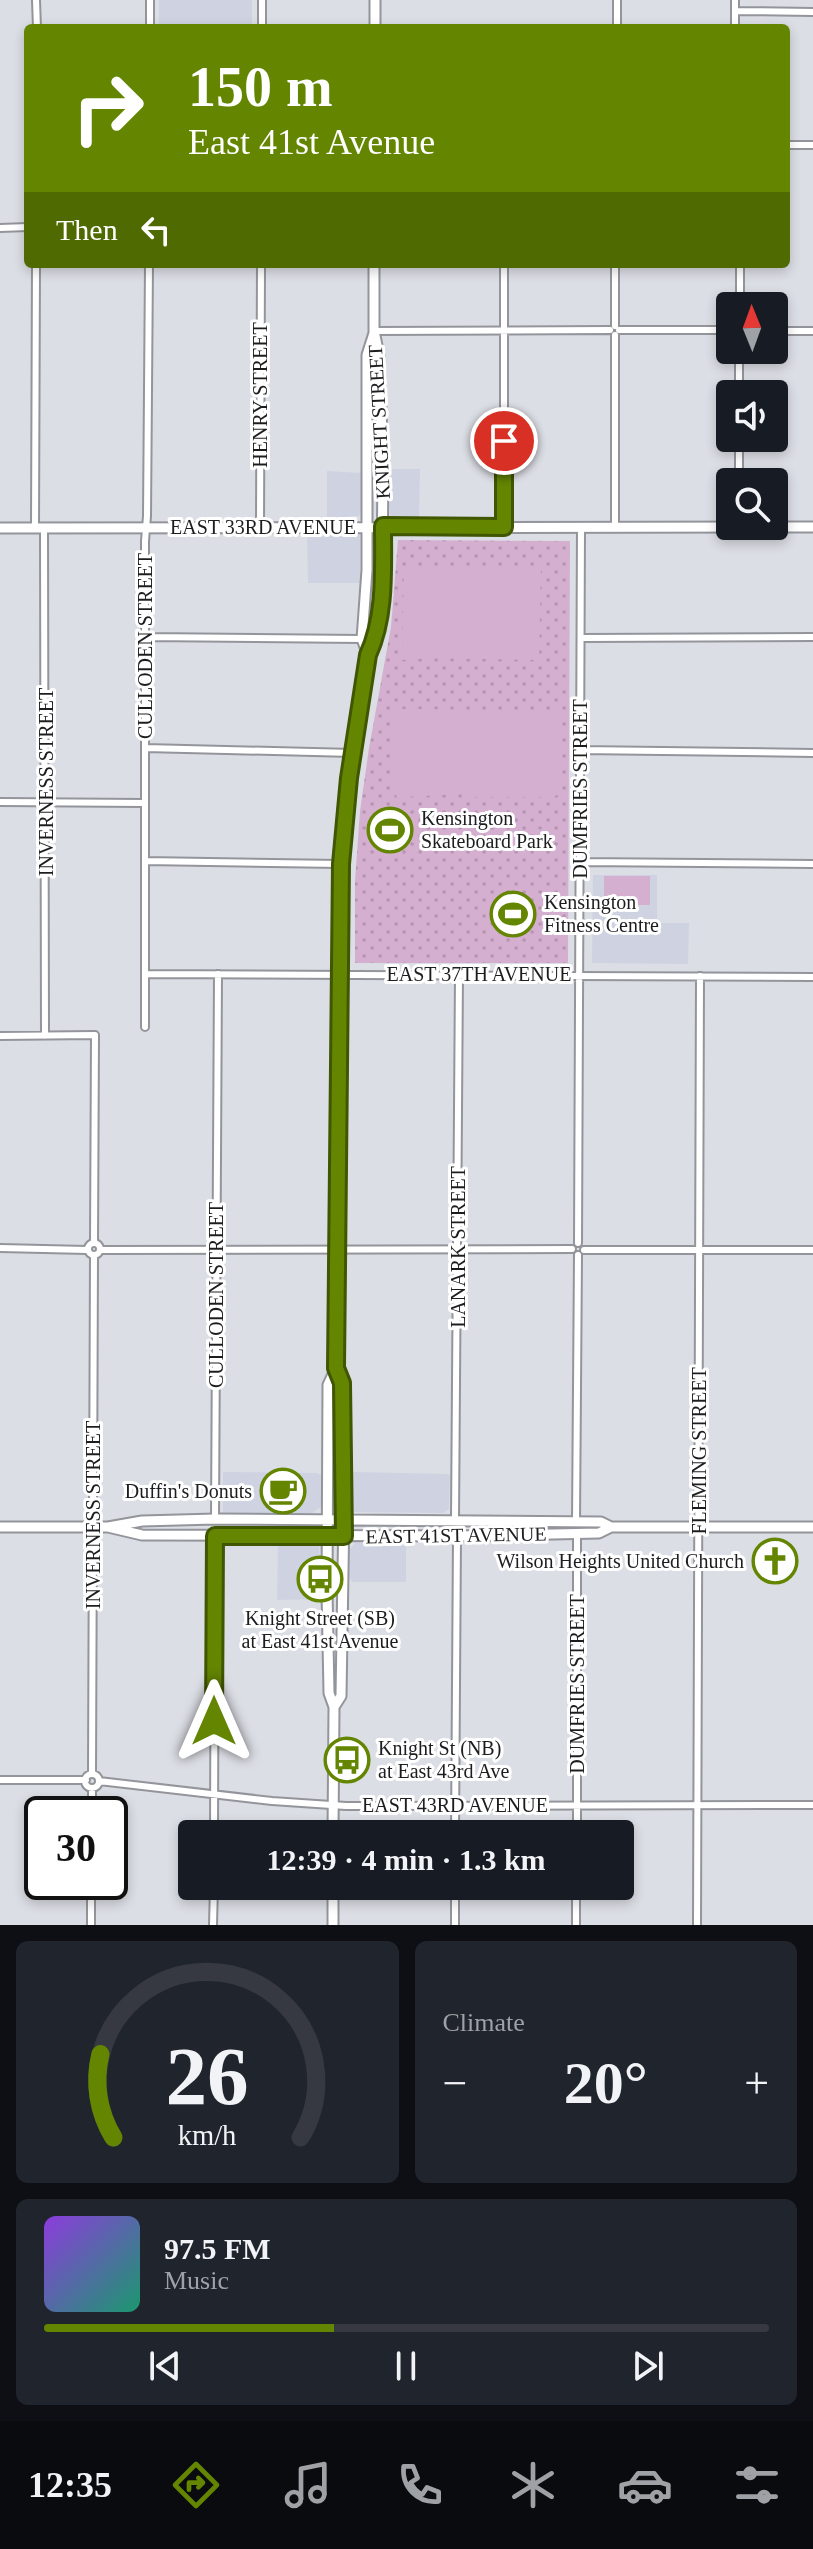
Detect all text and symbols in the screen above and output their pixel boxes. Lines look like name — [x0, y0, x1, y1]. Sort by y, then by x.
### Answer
icon: right — [56, 56, 160, 160]
text: 150 m — [188, 56, 333, 118]
text: East 41st Avenue — [188, 122, 435, 162]
icon: left — [134, 208, 178, 252]
text: Then — [56, 213, 118, 246]
north arrow — [716, 292, 788, 364]
map controls — [716, 292, 788, 540]
street label: HENRY STREET — [249, 322, 271, 468]
street label: KNIGHT STREET — [364, 344, 394, 500]
button: sound — [716, 380, 788, 452]
pin — [470, 407, 538, 475]
icon: arrive — [482, 419, 526, 463]
button: search — [716, 468, 788, 540]
street label: EAST 33RD AVENUE — [170, 516, 356, 538]
street label: CULLODEN STREET — [134, 553, 156, 739]
street label: INVERNESS STREET — [35, 688, 57, 876]
street label: DUMFRIES STREET — [569, 699, 591, 879]
sports icon: Kensington Skateboard Park — [366, 806, 414, 854]
place label: Kensington Skateboard Park — [421, 807, 553, 852]
sports icon: Kensington Fitness Centre — [489, 890, 537, 938]
place label: Kensington Fitness Centre — [544, 891, 659, 936]
street label: EAST 37TH AVENUE — [387, 963, 571, 985]
street label: LANARK STREET — [447, 1166, 469, 1328]
street label: CULLODEN STREET — [205, 1202, 227, 1388]
street label: FLEMING STREET — [688, 1367, 710, 1535]
street label: INVERNESS STREET — [82, 1421, 104, 1609]
cafe icon: Duffin's Donuts — [259, 1467, 307, 1515]
place label: Duffin's Donuts — [125, 1480, 252, 1502]
street label: EAST 41ST AVENUE — [365, 1522, 547, 1548]
church icon: Wilson Heights United Church — [751, 1537, 799, 1585]
place label: Wilson Heights United Church — [497, 1550, 744, 1573]
bus stop icon: Knight Street (SB) at East 41st Avenue — [296, 1555, 344, 1603]
street label: DUMFRIES STREET — [566, 1594, 588, 1774]
place label: Knight Street (SB) at East 41st Avenue — [242, 1607, 399, 1652]
position arrow — [172, 1679, 256, 1763]
bus stop icon: Knight St (NB) at East 43rd Ave — [323, 1736, 371, 1784]
place label: Knight St (NB) at East 43rd Ave — [378, 1737, 509, 1782]
street label: EAST 43RD AVENUE — [362, 1794, 548, 1816]
speed limit sign: 30 — [24, 1796, 128, 1900]
text: 12:39 · 4 min · 1.3 km — [266, 1843, 546, 1876]
text: Climate — [443, 2008, 525, 2037]
text: 26 — [166, 2030, 249, 2122]
text: 20° — [564, 2050, 648, 2116]
text: − — [443, 2059, 467, 2108]
text: + — [744, 2059, 769, 2108]
text: km/h — [178, 2120, 237, 2151]
text: 97.5 FM — [164, 2232, 271, 2265]
text: Music — [164, 2266, 229, 2295]
icon: previous — [143, 2344, 187, 2388]
icon: pause — [384, 2344, 428, 2388]
icon: next — [626, 2344, 670, 2388]
icon: directions — [168, 2457, 224, 2513]
icon: music — [280, 2457, 336, 2513]
icon: phone — [392, 2457, 448, 2513]
icon: climate — [505, 2457, 561, 2513]
icon: car — [617, 2457, 673, 2513]
icon: filters — [729, 2457, 785, 2513]
text: 12:35 — [28, 2465, 112, 2505]

